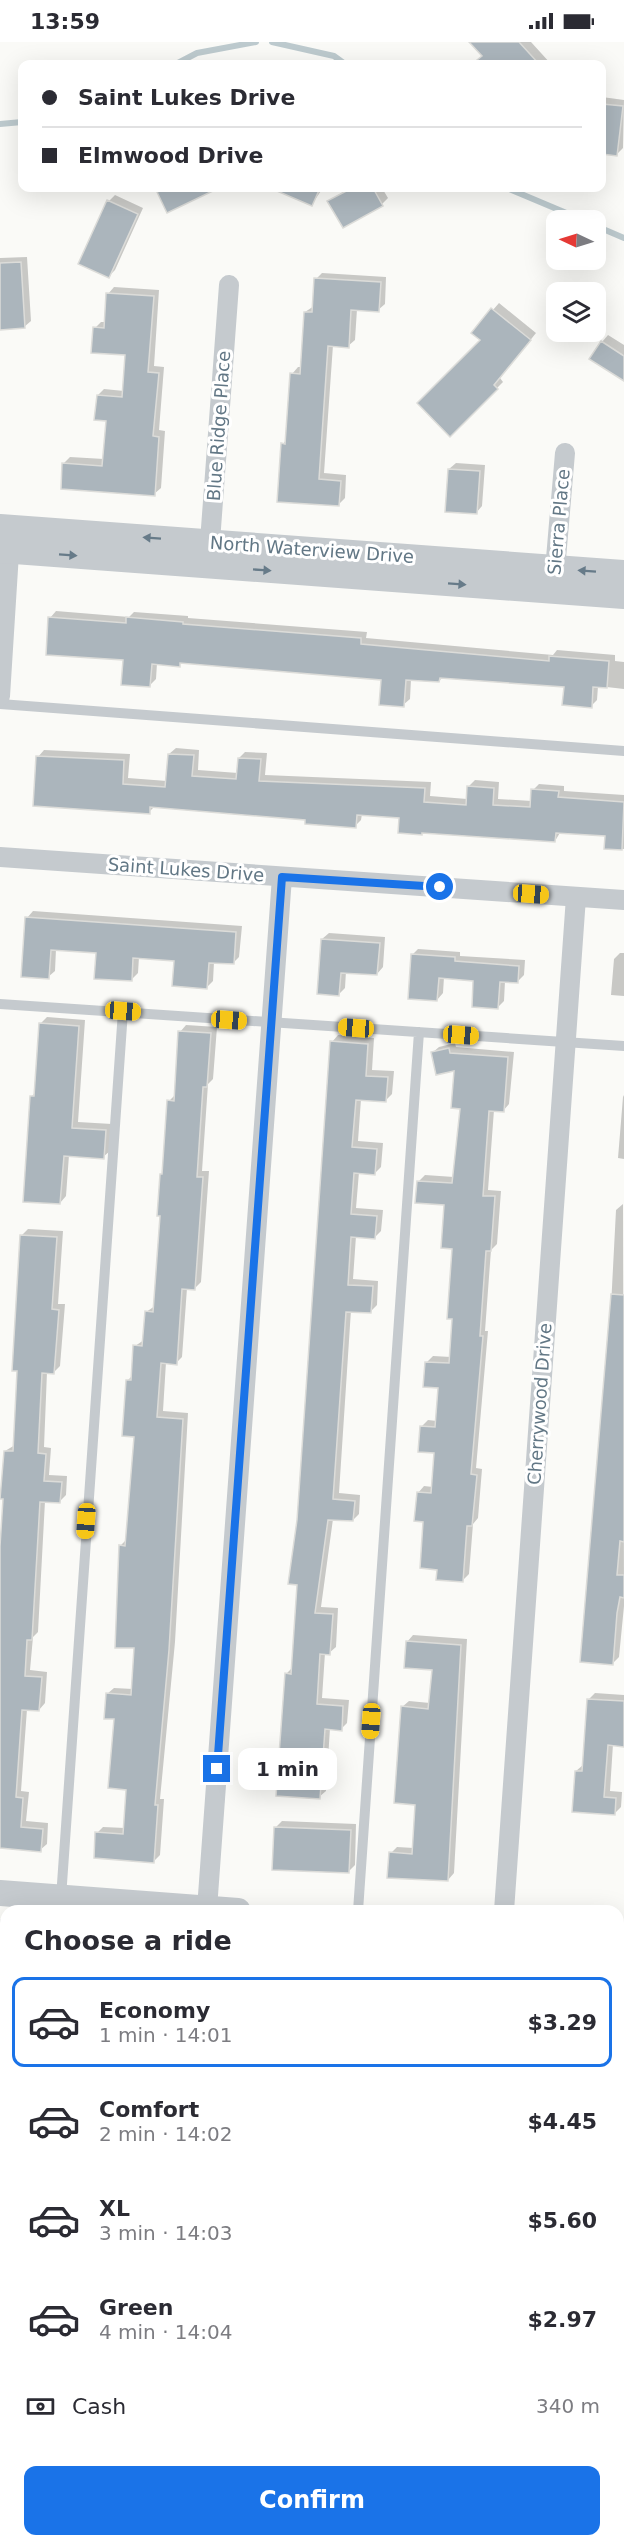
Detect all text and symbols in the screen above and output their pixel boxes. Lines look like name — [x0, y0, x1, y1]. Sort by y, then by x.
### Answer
text: 13:59 — [30, 9, 100, 34]
text: Saint Lukes Drive — [78, 85, 295, 110]
text: Elmwood Drive — [78, 143, 263, 168]
north arrow — [546, 210, 606, 270]
map controls — [546, 210, 606, 342]
button: layers — [546, 282, 606, 342]
street label: Blue Ridge Place — [203, 350, 234, 502]
street label: Sierra Place — [543, 468, 574, 576]
street label: North Waterview Drive — [209, 532, 415, 567]
one-way arrow — [142, 534, 161, 543]
one-way arrow — [58, 550, 77, 560]
one-way arrow — [253, 565, 272, 575]
one-way arrow — [578, 566, 597, 575]
one-way arrow — [447, 579, 466, 589]
street label: Saint Lukes Drive — [107, 854, 265, 885]
route start — [426, 873, 453, 900]
car — [512, 884, 550, 904]
car — [104, 1001, 142, 1021]
car — [210, 1010, 248, 1030]
car — [337, 1018, 375, 1038]
car — [442, 1025, 480, 1045]
street label: Cherrywood Drive — [523, 1322, 556, 1486]
car — [76, 1502, 96, 1540]
car — [361, 1702, 381, 1740]
callout: 1 min — [238, 1748, 337, 1790]
route end — [203, 1755, 230, 1782]
text: 1 min — [256, 1757, 319, 1781]
text: Choose a ride — [24, 1925, 232, 1956]
icon: car — [27, 1995, 81, 2049]
text: Economy — [99, 1998, 210, 2023]
text: $3.29 — [527, 2010, 597, 2035]
text: 1 min · 14:01 — [99, 2023, 233, 2047]
icon: car — [27, 2094, 81, 2148]
text: Comfort — [99, 2097, 199, 2122]
text: $4.45 — [527, 2109, 597, 2134]
text: 2 min · 14:02 — [99, 2122, 233, 2146]
icon: car — [27, 2193, 81, 2247]
text: XL — [99, 2196, 130, 2221]
text: $5.60 — [527, 2208, 597, 2233]
text: 3 min · 14:03 — [99, 2221, 233, 2245]
icon: car — [27, 2292, 81, 2346]
text: Green — [99, 2295, 173, 2320]
text: $2.97 — [527, 2307, 597, 2332]
text: 4 min · 14:04 — [99, 2320, 233, 2344]
icon: cash — [24, 2390, 57, 2423]
text: Cash — [72, 2394, 126, 2419]
text: 340 m — [536, 2394, 600, 2418]
button: Confirm — [24, 2466, 600, 2535]

